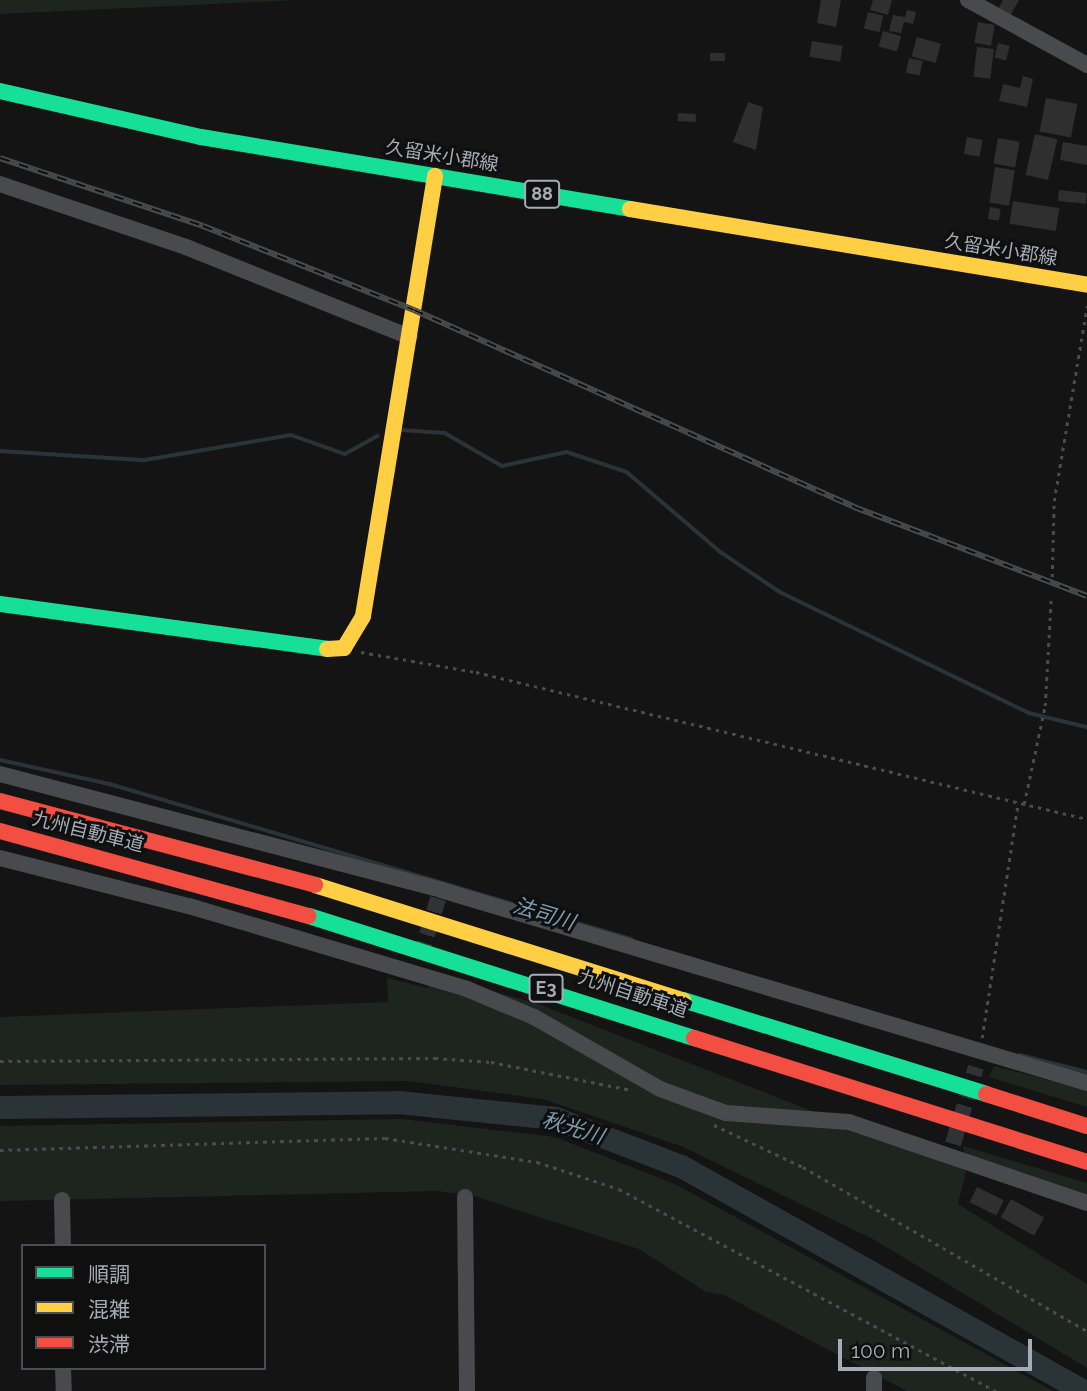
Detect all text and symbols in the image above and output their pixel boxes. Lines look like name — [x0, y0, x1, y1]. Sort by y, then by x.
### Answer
street label: 久留米小郡線 — [384, 136, 500, 176]
road number: 88 — [523, 180, 561, 209]
street label: 久留米小郡線 — [943, 230, 1059, 270]
street label: 九州自動車道 — [30, 807, 146, 857]
water label: 法司川 — [510, 893, 578, 935]
street label: 九州自動車道 — [575, 966, 691, 1022]
road number: E3 — [528, 973, 564, 1002]
water label: 秋光川 — [539, 1107, 607, 1149]
legend — [21, 1244, 266, 1370]
text: 順調 — [88, 1262, 130, 1287]
text: 混雑 — [88, 1297, 130, 1322]
scale bar — [842, 1324, 1036, 1368]
text: 渋滞 — [88, 1332, 130, 1357]
text: 100 m — [851, 1338, 910, 1363]

